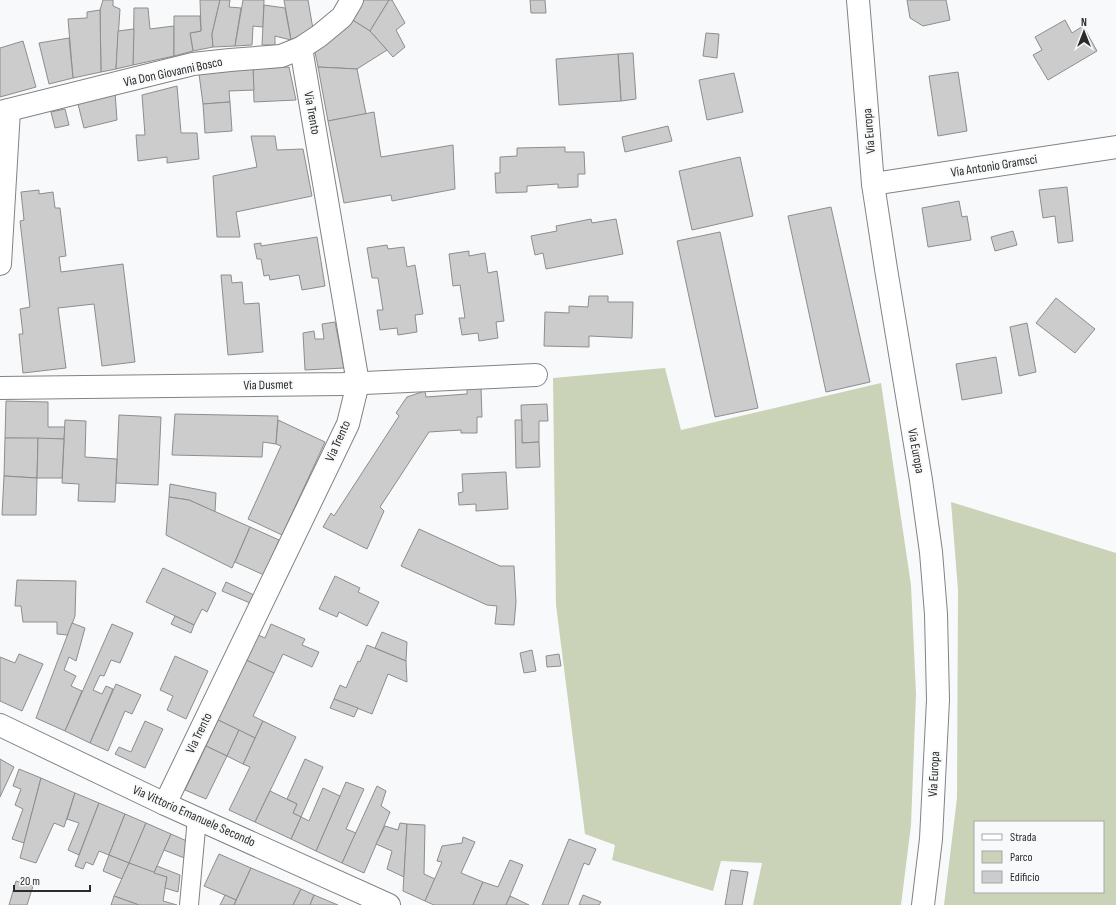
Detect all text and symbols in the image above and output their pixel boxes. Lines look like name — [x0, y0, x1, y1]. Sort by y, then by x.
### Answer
north arrow — [1064, 12, 1104, 52]
text: N — [1081, 16, 1087, 29]
street label: Via Don Giovanni Bosco — [122, 54, 224, 90]
street label: Via Trento — [300, 90, 324, 136]
street label: Via Europa — [859, 108, 879, 154]
street label: Via Antonio Gramsci — [950, 151, 1038, 181]
street label: Via Dusmet — [243, 377, 293, 393]
street label: Via Trento — [322, 418, 354, 464]
street label: Via Europa — [904, 427, 928, 475]
street label: Via Trento — [182, 710, 216, 756]
street label: Via Europa — [925, 751, 943, 797]
street label: Via Vittorio Emanuele Secondo — [130, 782, 258, 850]
legend — [974, 821, 1104, 893]
text: Strada — [1010, 830, 1037, 845]
text: Parco — [1010, 850, 1033, 865]
scale bar — [14, 867, 90, 893]
text: Edificio — [1010, 870, 1039, 885]
text: 20 m — [20, 874, 40, 889]

